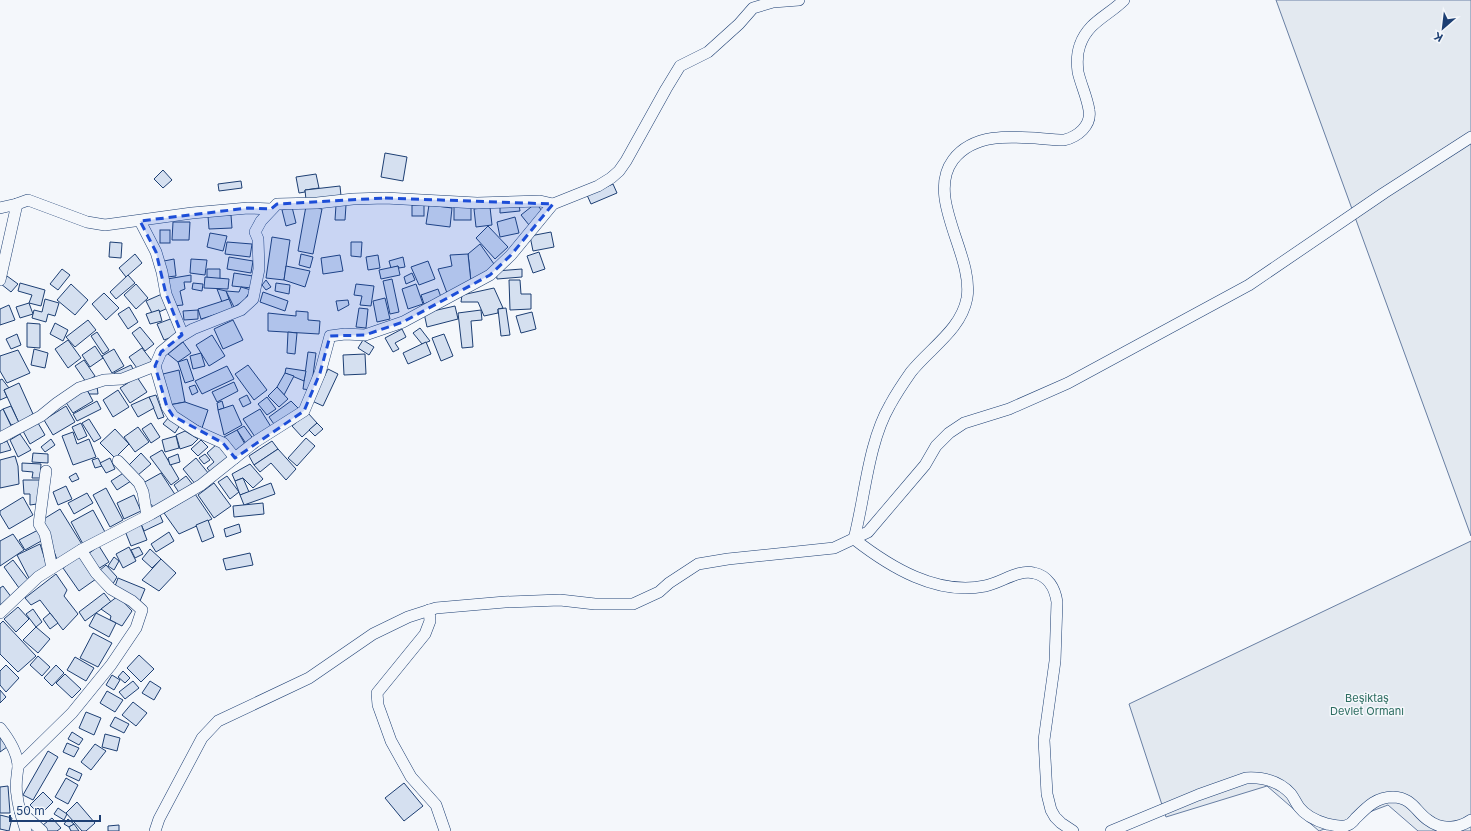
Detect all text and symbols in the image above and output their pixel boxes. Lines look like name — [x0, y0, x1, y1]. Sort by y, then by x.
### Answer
north arrow — [1423, 8, 1463, 48]
text: K — [1431, 29, 1445, 45]
park label: Beşiktaş Devlet Ormanı — [1330, 691, 1404, 718]
scale bar — [10, 797, 100, 823]
text: 50 m — [16, 803, 45, 818]

